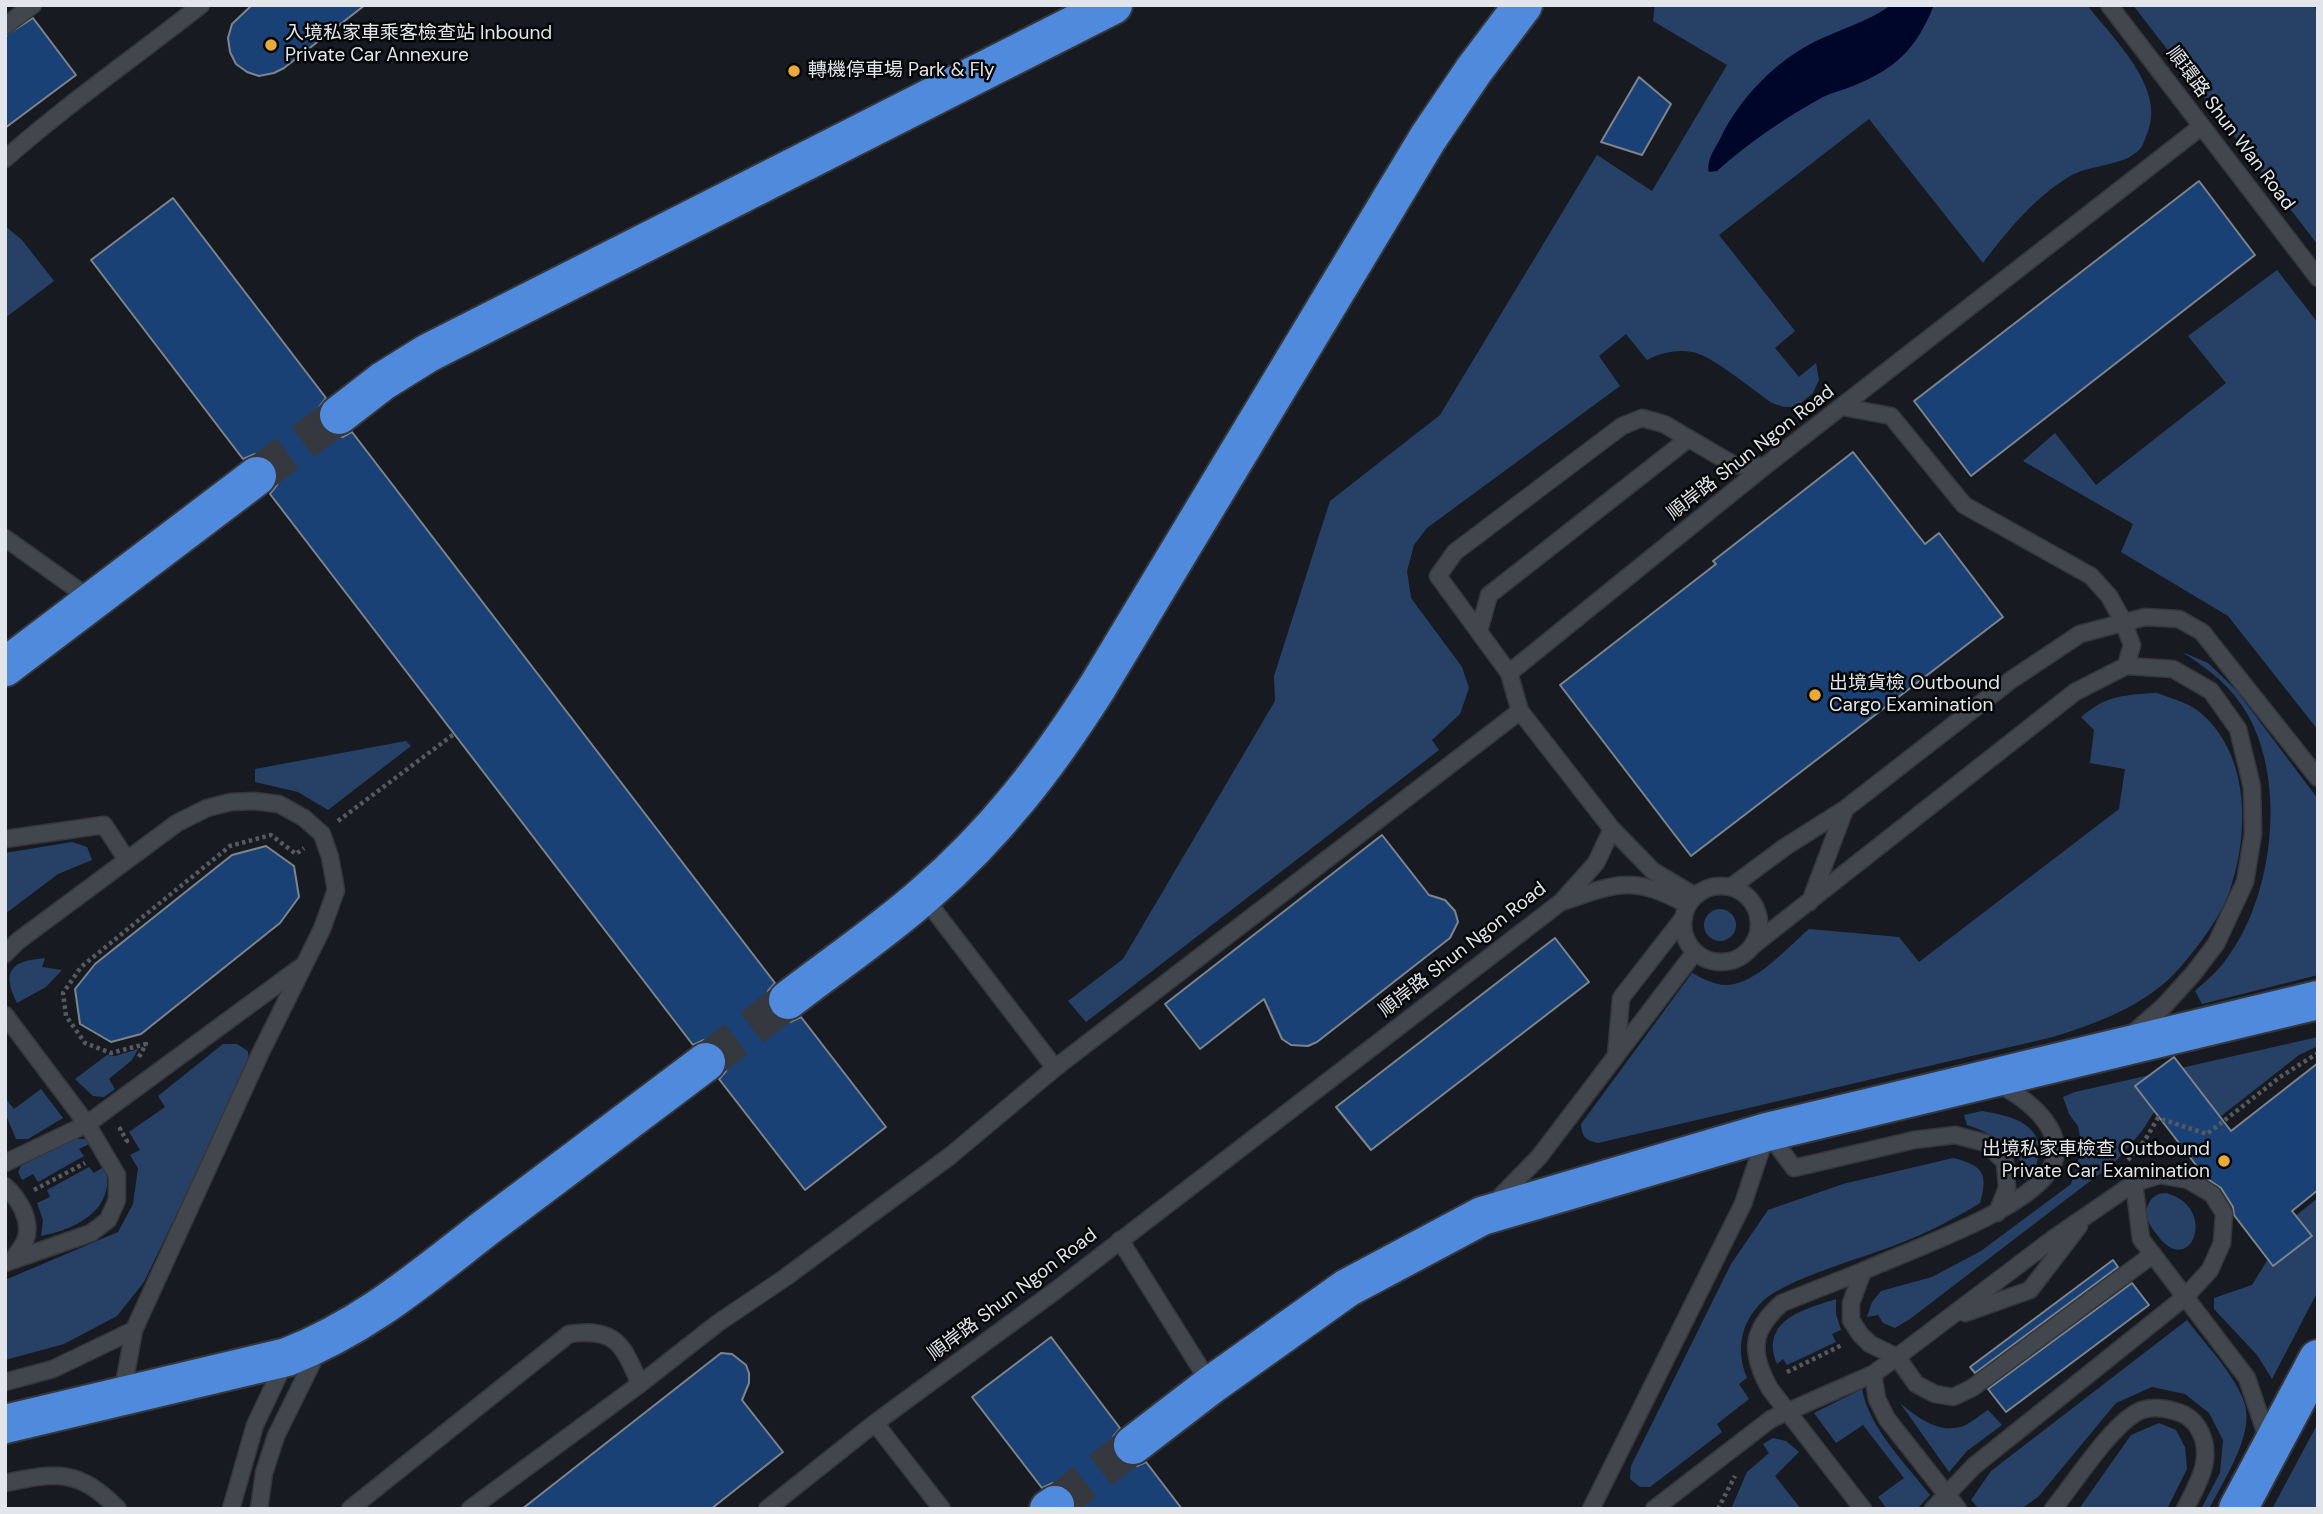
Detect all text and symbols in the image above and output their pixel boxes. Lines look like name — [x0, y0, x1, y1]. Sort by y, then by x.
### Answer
place label: 入境私家車乘客檢查站 Inbound Private Car Annexure — [285, 23, 552, 67]
marker: 入境私家車乘客檢查站 Inbound Private Car Annexure — [263, 37, 279, 53]
street label: 順環路 Shun Wan Road — [2161, 43, 2299, 215]
place label: 轉機停車場 Park & Fly — [808, 60, 995, 82]
marker: 轉機停車場 Park & Fly — [786, 63, 802, 79]
street label: 順岸路 Shun Ngon Road — [1663, 381, 1839, 525]
place label: 出境貨檢 Outbound Cargo Examination — [1829, 673, 2000, 717]
marker: 出境貨檢 Outbound Cargo Examination — [1807, 687, 1823, 703]
street label: 順岸路 Shun Ngon Road — [1375, 878, 1551, 1022]
place label: 出境私家車檢查 Outbound Private Car Examination — [1982, 1139, 2210, 1183]
marker: 出境私家車檢查 Outbound Private Car Examination — [2216, 1153, 2232, 1169]
street label: 順岸路 Shun Ngon Road — [924, 1224, 1102, 1366]

